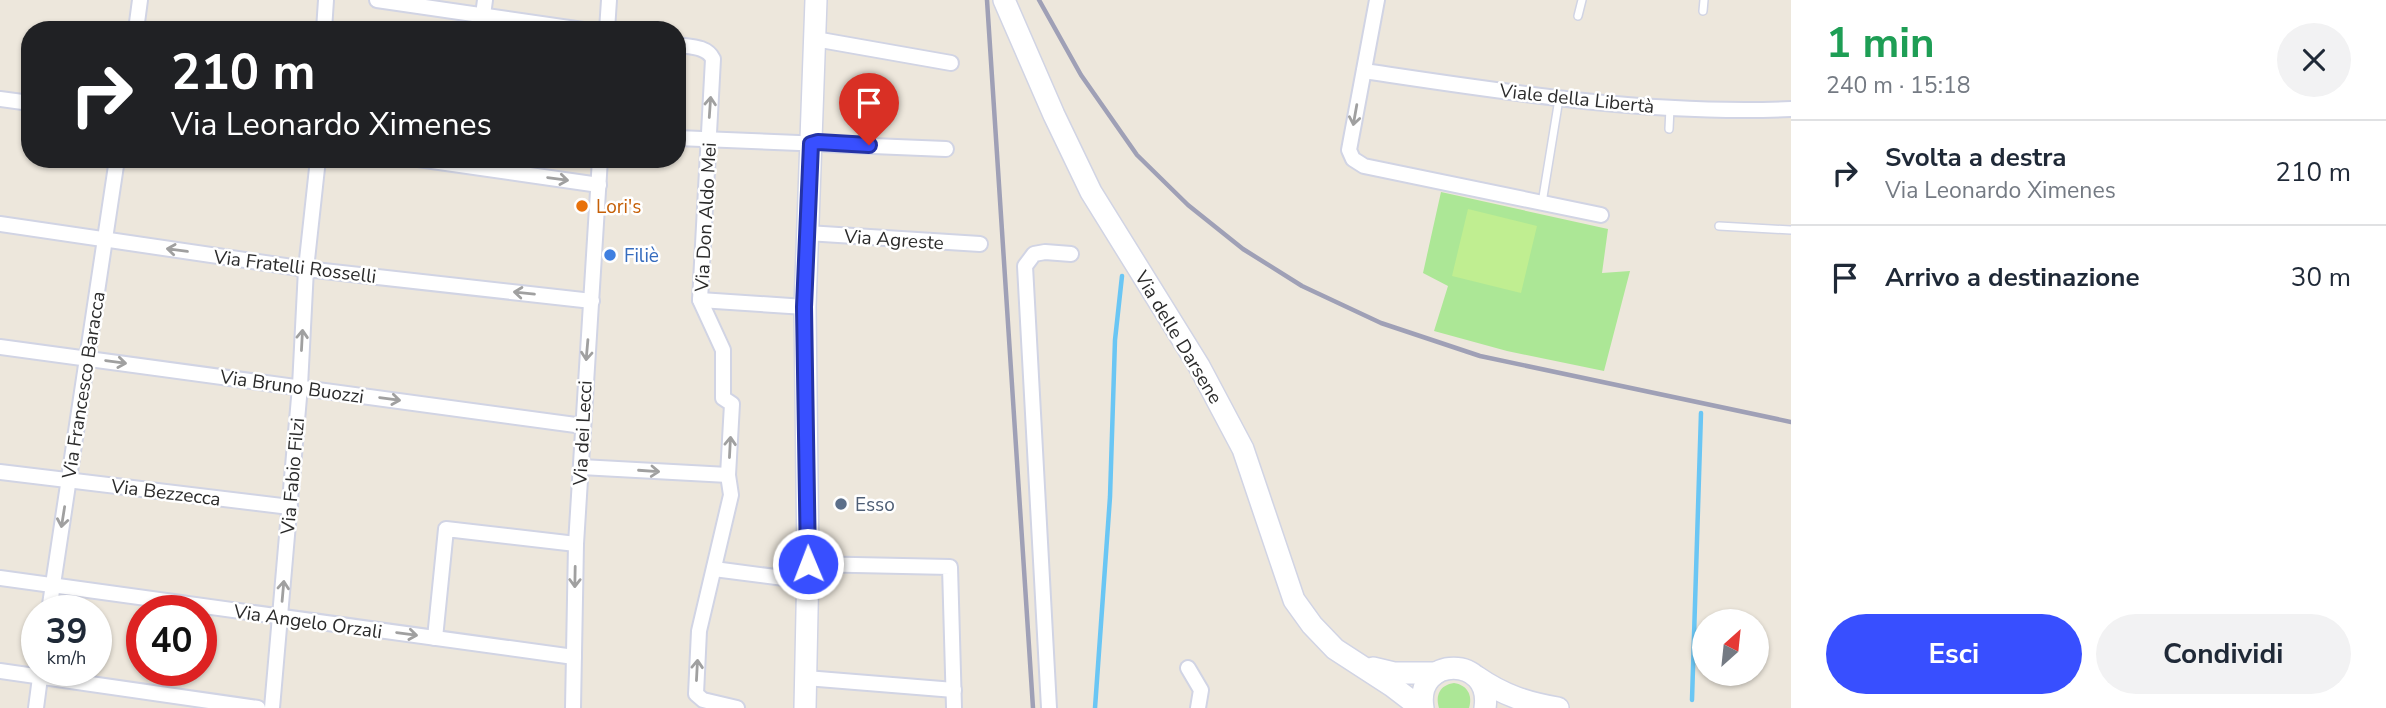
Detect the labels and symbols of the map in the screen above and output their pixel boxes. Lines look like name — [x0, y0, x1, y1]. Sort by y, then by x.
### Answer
pin — [839, 73, 899, 145]
street label: Viale della Libertà — [1497, 78, 1656, 120]
one-way arrow — [704, 96, 717, 119]
one-way arrow — [1348, 103, 1362, 126]
street label: Via Don Aldo Mei — [689, 142, 723, 293]
one-way arrow — [546, 173, 569, 186]
place label: Lori's — [596, 194, 641, 220]
marker: Lori's — [574, 198, 590, 214]
street label: Via Agreste — [842, 223, 945, 256]
one-way arrow — [166, 243, 188, 256]
place label: Filiè — [624, 243, 659, 269]
street label: Via Fratelli Rosselli — [211, 244, 378, 290]
marker: Filiè — [602, 247, 618, 263]
street label: Via delle Darsene — [1128, 265, 1228, 409]
one-way arrow — [513, 287, 536, 300]
street label: Via Francesco Baracca — [56, 290, 112, 482]
one-way arrow — [296, 329, 309, 352]
one-way arrow — [580, 338, 593, 360]
one-way arrow — [104, 355, 127, 368]
street label: Via Bruno Buozzi — [217, 364, 365, 410]
street label: Via dei Lecci — [567, 380, 599, 487]
one-way arrow — [378, 393, 401, 406]
street label: Via Fabio Filzi — [275, 417, 311, 537]
one-way arrow — [723, 436, 736, 459]
one-way arrow — [637, 465, 660, 478]
street label: Via Bezzecca — [109, 473, 222, 513]
place label: Esso — [855, 492, 895, 518]
marker: Esso — [833, 496, 849, 512]
one-way arrow — [56, 506, 69, 528]
position arrow — [771, 527, 845, 601]
one-way arrow — [568, 565, 582, 588]
one-way arrow — [277, 580, 290, 603]
speed limit sign: 40 — [126, 595, 217, 686]
street label: Via Angelo Orzali — [231, 599, 384, 645]
north arrow — [1692, 609, 1769, 686]
one-way arrow — [396, 628, 418, 641]
one-way arrow — [690, 659, 703, 682]

